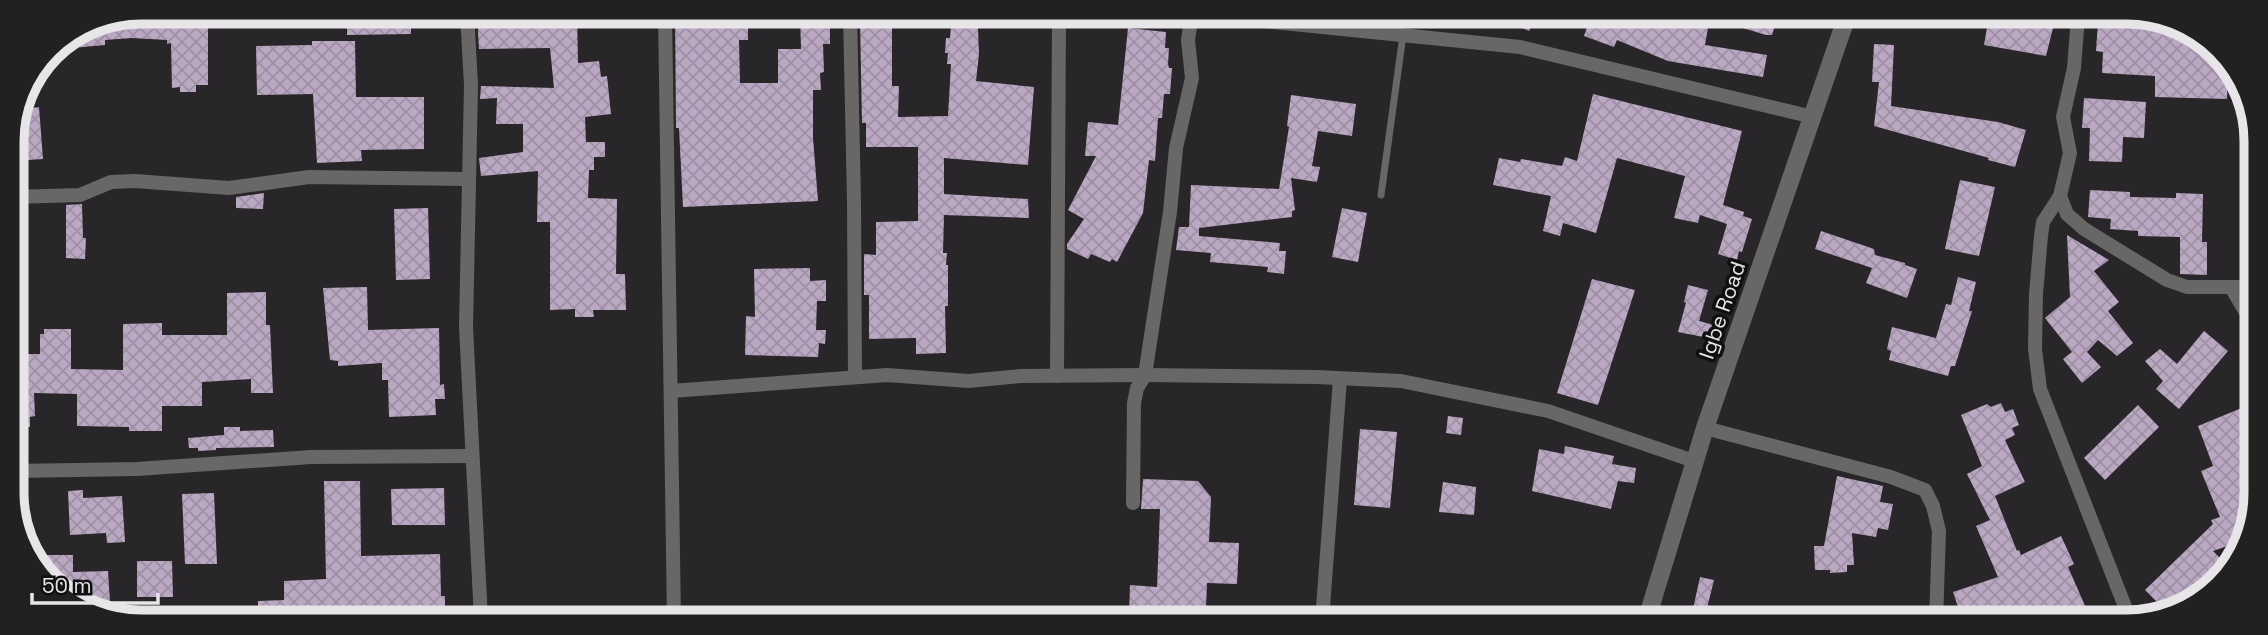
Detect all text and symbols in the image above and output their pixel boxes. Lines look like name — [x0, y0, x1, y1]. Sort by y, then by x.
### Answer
street label: Igbe Road — [1693, 258, 1751, 362]
scale bar — [32, 562, 158, 606]
text: 50 m — [42, 572, 92, 599]

